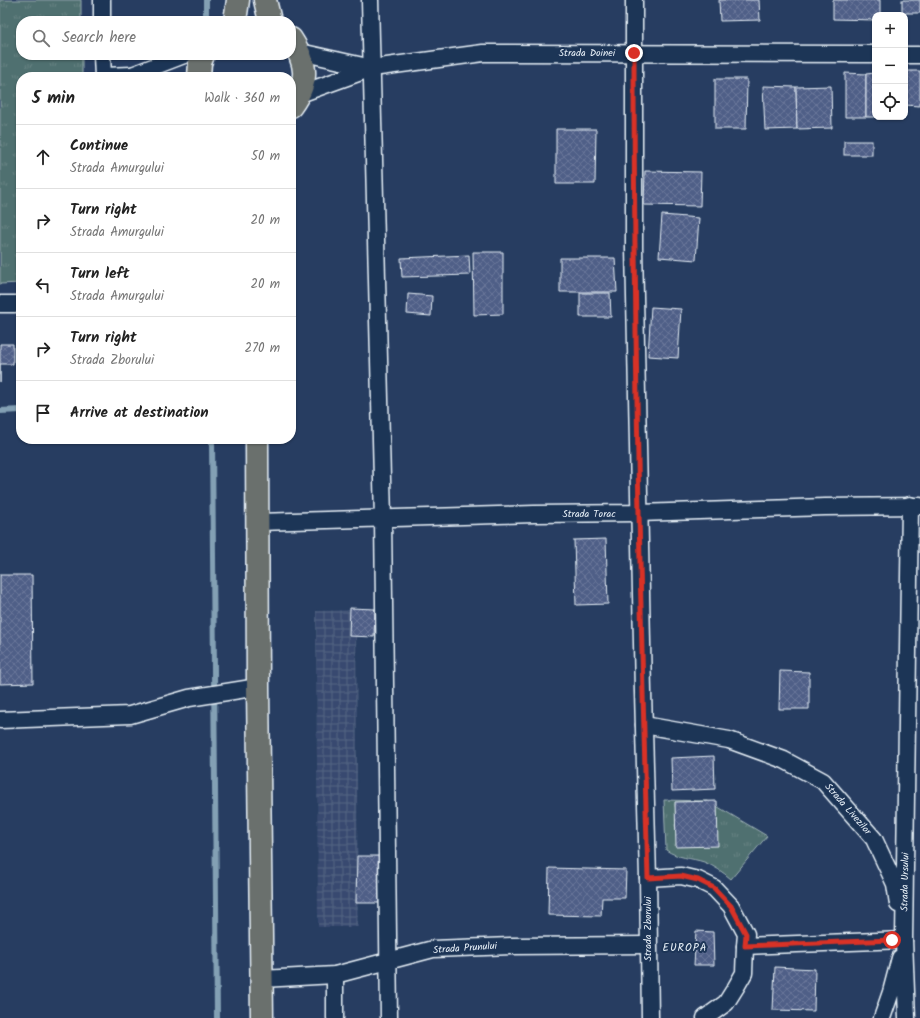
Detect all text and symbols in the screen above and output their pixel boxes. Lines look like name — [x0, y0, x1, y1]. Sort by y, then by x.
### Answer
map controls — [872, 12, 908, 120]
button: + — [872, 12, 908, 48]
search box — [16, 16, 296, 60]
text: Search here — [62, 26, 136, 50]
icon: search — [30, 27, 52, 49]
route end — [625, 44, 643, 62]
street label: Strada Doinei — [559, 45, 616, 61]
button: − — [872, 48, 908, 84]
button: locate — [872, 84, 908, 120]
text: 5 min — [32, 85, 75, 112]
text: Walk · 360 m — [204, 88, 280, 109]
text: Continue — [70, 134, 128, 158]
icon: ahead — [32, 146, 54, 168]
text: 50 m — [251, 146, 280, 167]
text: Strada Amurgului — [70, 158, 164, 179]
text: Turn right — [70, 198, 137, 222]
icon: right — [32, 210, 54, 232]
text: 20 m — [250, 210, 280, 231]
text: Strada Amurgului — [70, 222, 164, 243]
text: Turn left — [70, 262, 130, 286]
icon: left — [32, 274, 54, 296]
text: 20 m — [250, 274, 280, 295]
text: Strada Amurgului — [70, 286, 164, 307]
text: Turn right — [70, 326, 137, 350]
icon: right — [32, 338, 54, 360]
text: 270 m — [244, 338, 280, 359]
text: Strada Zborului — [70, 350, 154, 371]
text: Arrive at destination — [70, 401, 209, 425]
icon: arrive — [32, 402, 54, 424]
street label: Strada Torac — [562, 506, 616, 522]
street label: Strada Livezilor — [821, 779, 876, 839]
street label: Strada Ursului — [896, 852, 914, 912]
street label: Strada Zborului — [640, 896, 656, 961]
route start — [883, 931, 901, 949]
street label: Strada Prunului — [432, 938, 498, 958]
district label: EUROPA — [663, 939, 707, 957]

